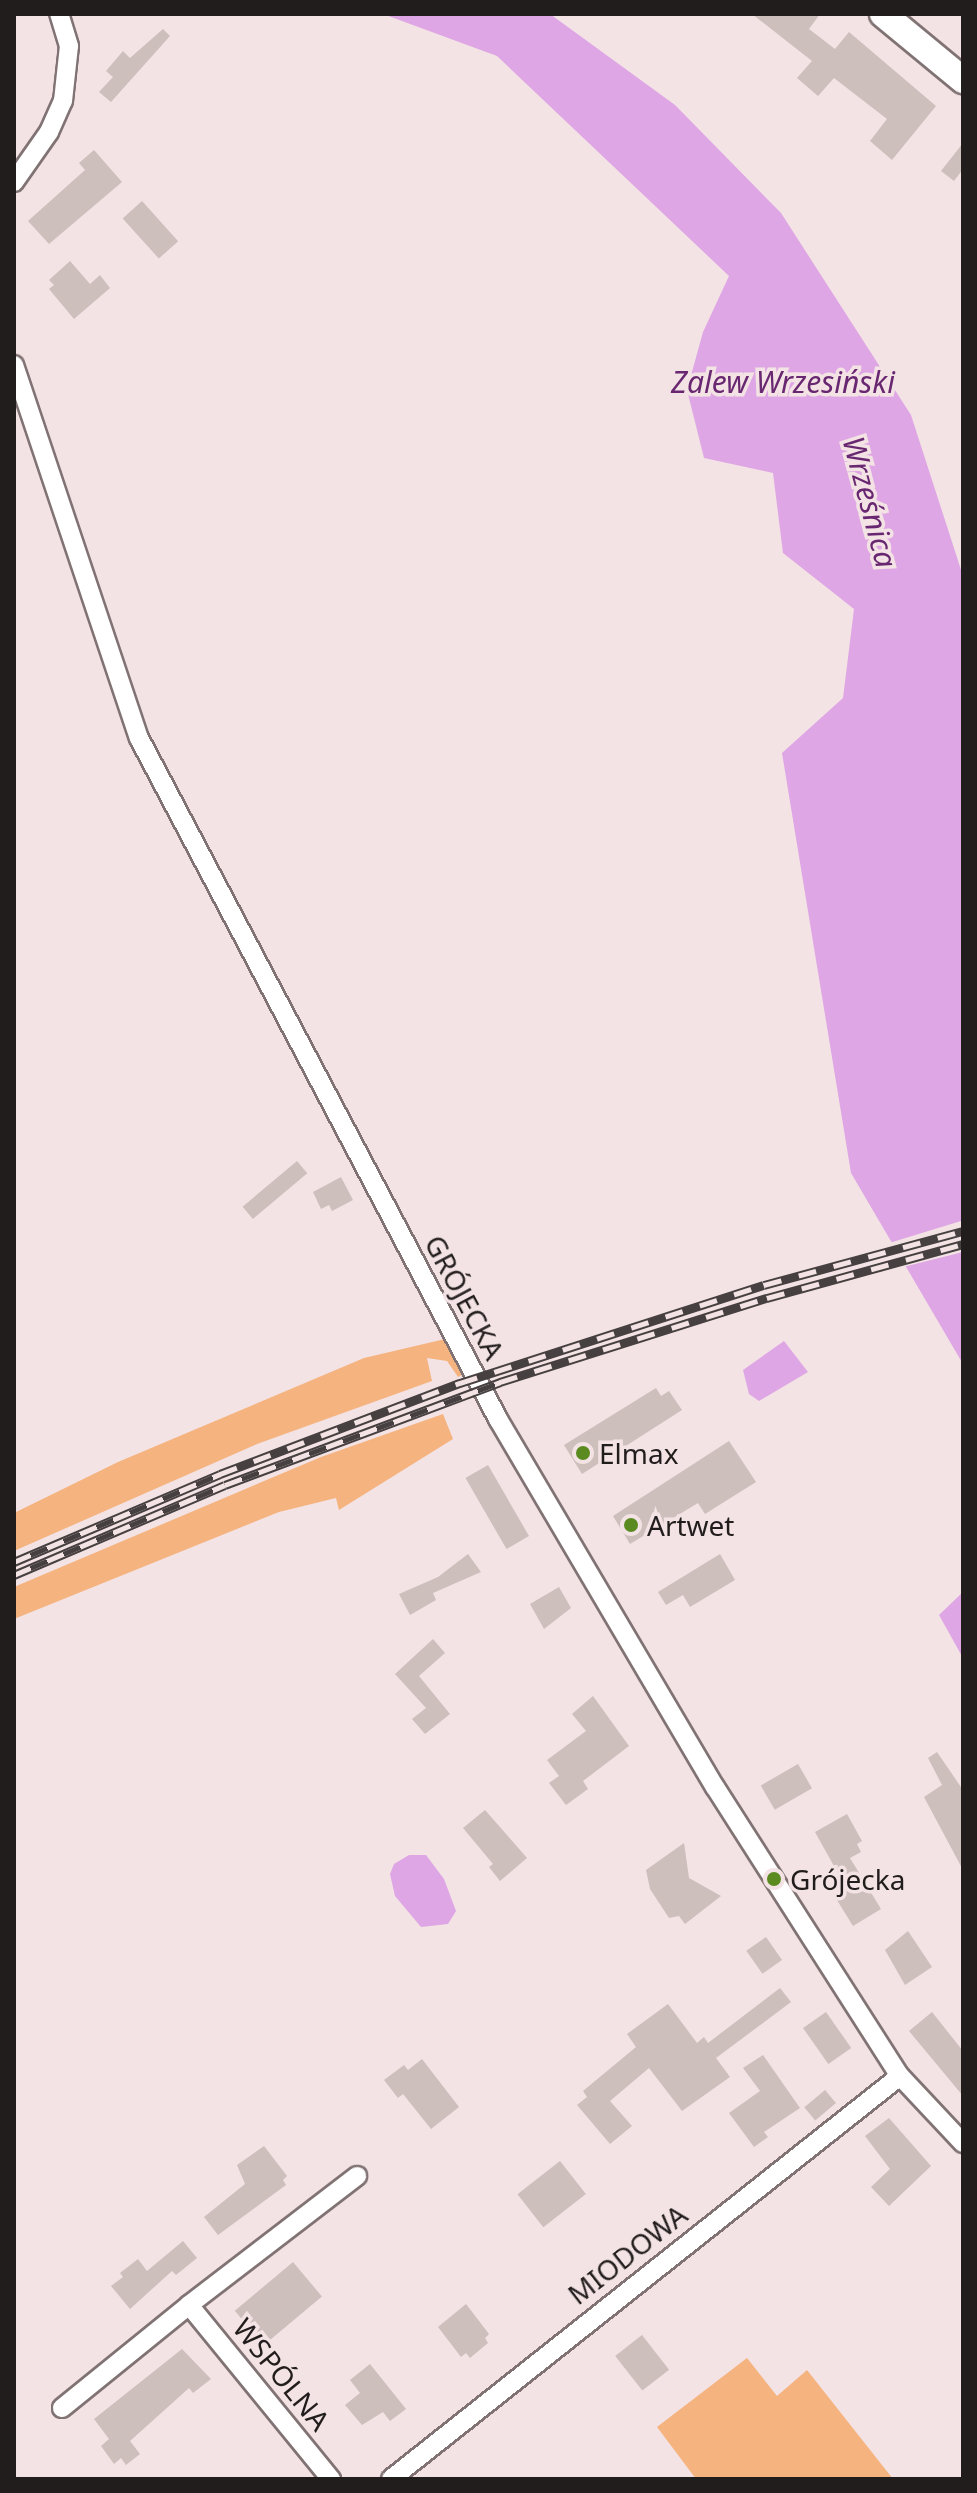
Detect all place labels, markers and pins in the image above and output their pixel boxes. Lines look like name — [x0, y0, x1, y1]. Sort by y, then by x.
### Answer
place label: Elmax — [599, 1436, 678, 1470]
marker: Elmax — [574, 1444, 592, 1462]
place label: Artwet — [647, 1508, 734, 1542]
marker: Artwet — [622, 1516, 640, 1534]
place label: Grójecka — [790, 1862, 905, 1896]
marker: Grójecka — [765, 1870, 783, 1888]

